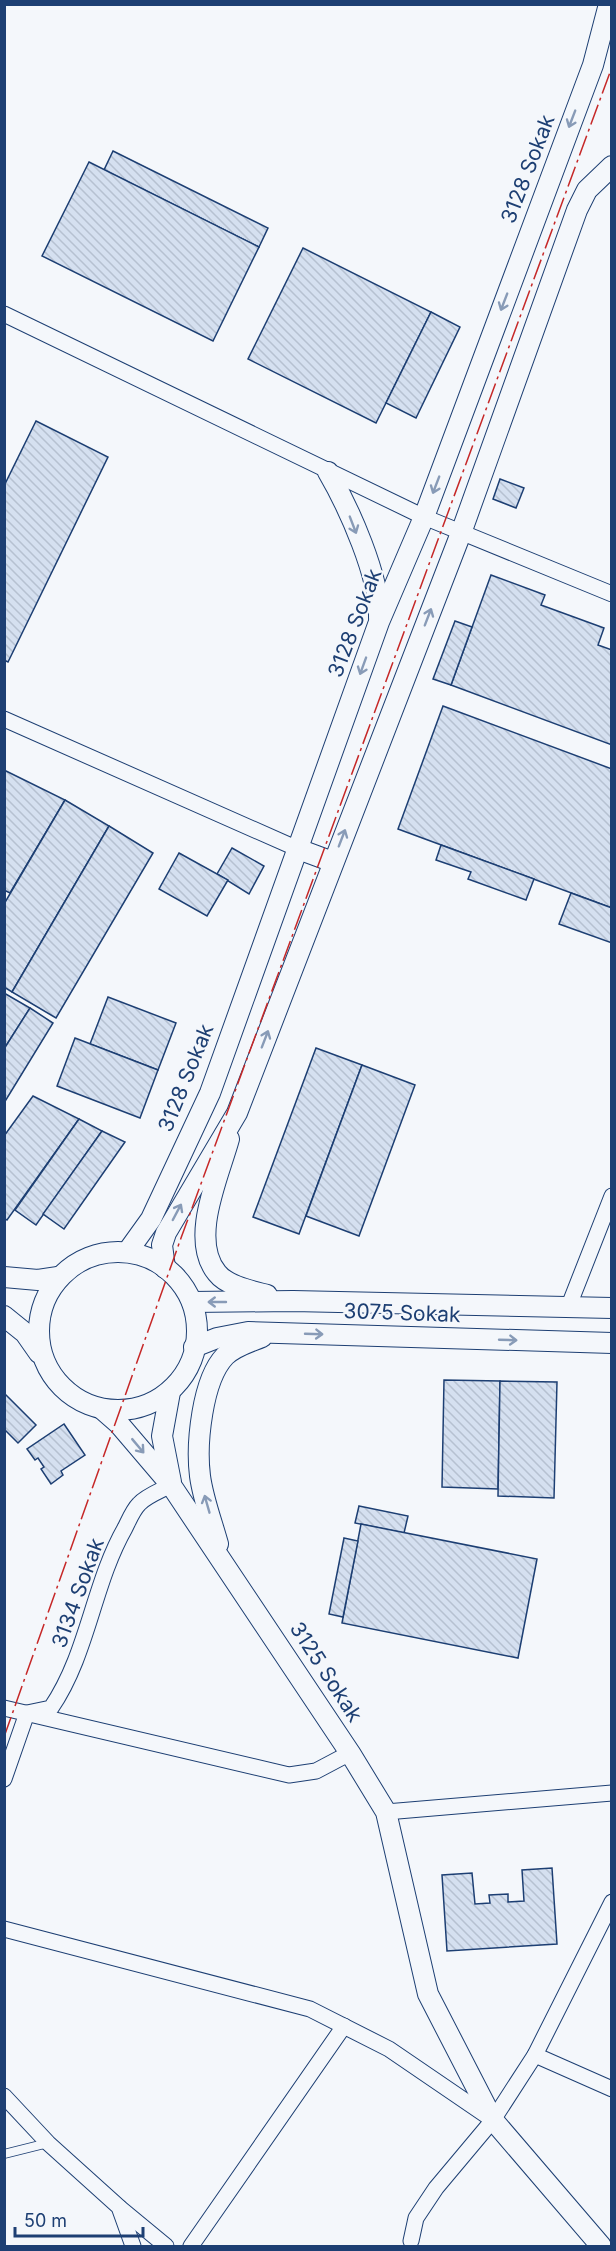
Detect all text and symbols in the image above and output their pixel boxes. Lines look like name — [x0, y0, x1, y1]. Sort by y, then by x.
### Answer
one-way arrow — [566, 110, 577, 128]
street label: 3128 Sokak — [495, 111, 560, 227]
one-way arrow — [498, 292, 509, 311]
one-way arrow — [430, 475, 441, 494]
one-way arrow — [348, 515, 359, 534]
street label: 3128 Sokak — [322, 565, 387, 681]
one-way arrow — [423, 608, 434, 627]
one-way arrow — [357, 656, 368, 675]
one-way arrow — [337, 829, 348, 847]
street label: 3128 Sokak — [153, 1020, 219, 1135]
one-way arrow — [260, 1030, 271, 1049]
one-way arrow — [172, 1204, 183, 1222]
one-way arrow — [208, 1296, 228, 1308]
street label: 3075 Sokak — [343, 1298, 461, 1327]
one-way arrow — [303, 1329, 323, 1340]
one-way arrow — [498, 1334, 518, 1346]
one-way arrow — [131, 1438, 145, 1453]
one-way arrow — [201, 1495, 212, 1514]
street label: 3134 Sokak — [46, 1534, 109, 1651]
street label: 3125 Sokak — [285, 1617, 368, 1727]
scale bar — [15, 2200, 142, 2238]
text: 50 m — [24, 2210, 67, 2231]

